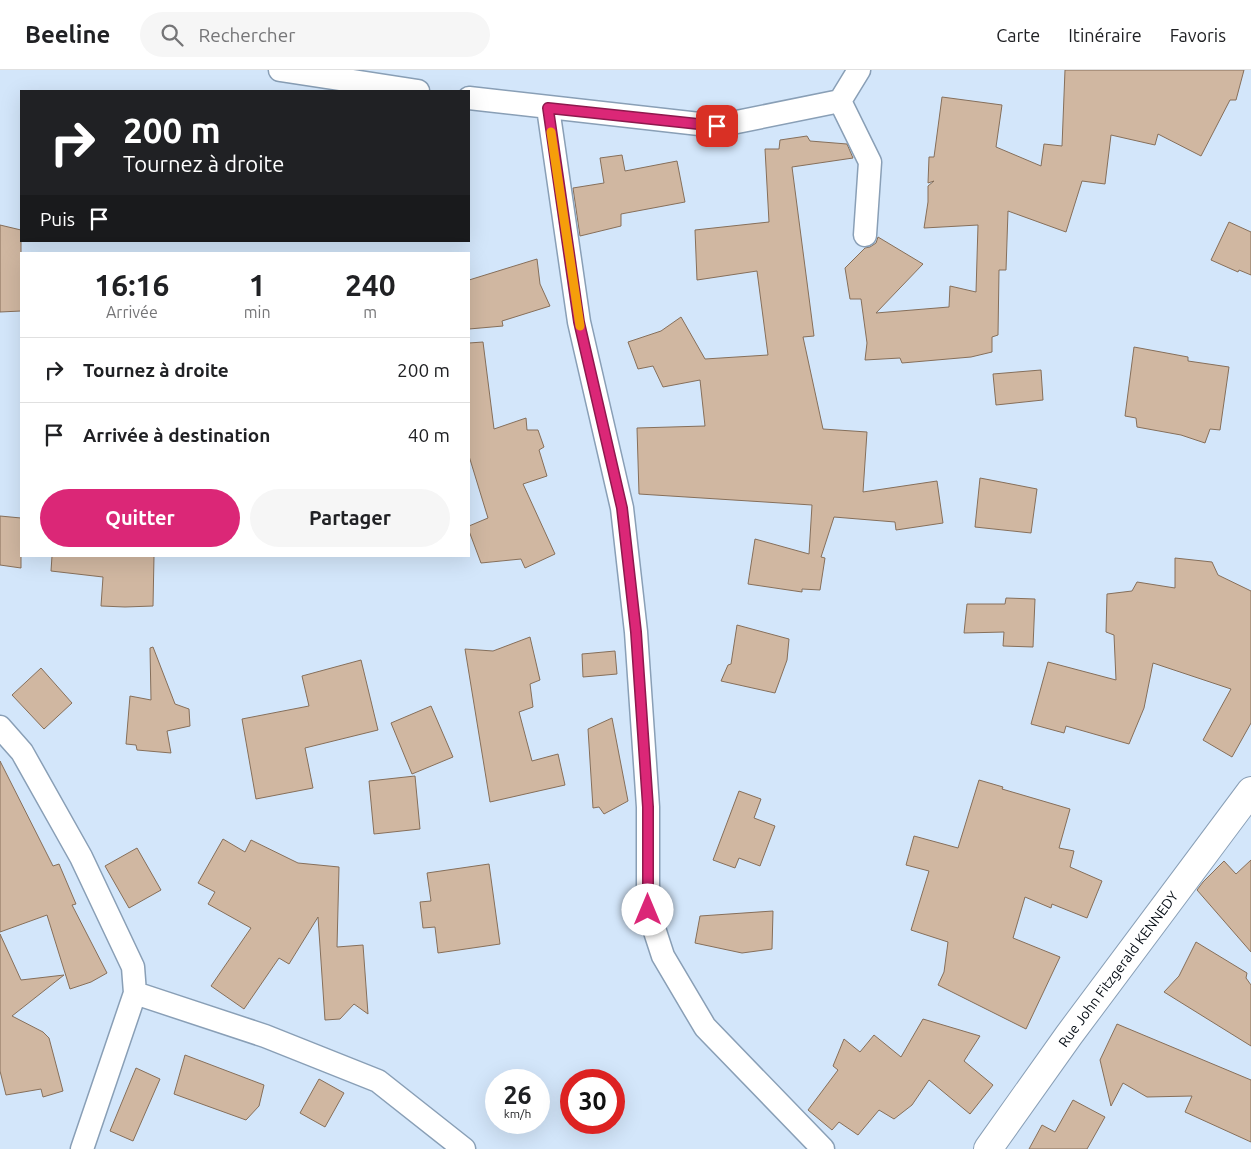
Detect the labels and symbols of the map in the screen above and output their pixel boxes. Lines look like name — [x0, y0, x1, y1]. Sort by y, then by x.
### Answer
pin — [696, 105, 738, 147]
position arrow — [621, 883, 673, 935]
street label: Rue John Fitzgerald KENNEDY — [1055, 888, 1181, 1050]
speed limit sign: 30 — [560, 1069, 625, 1134]

